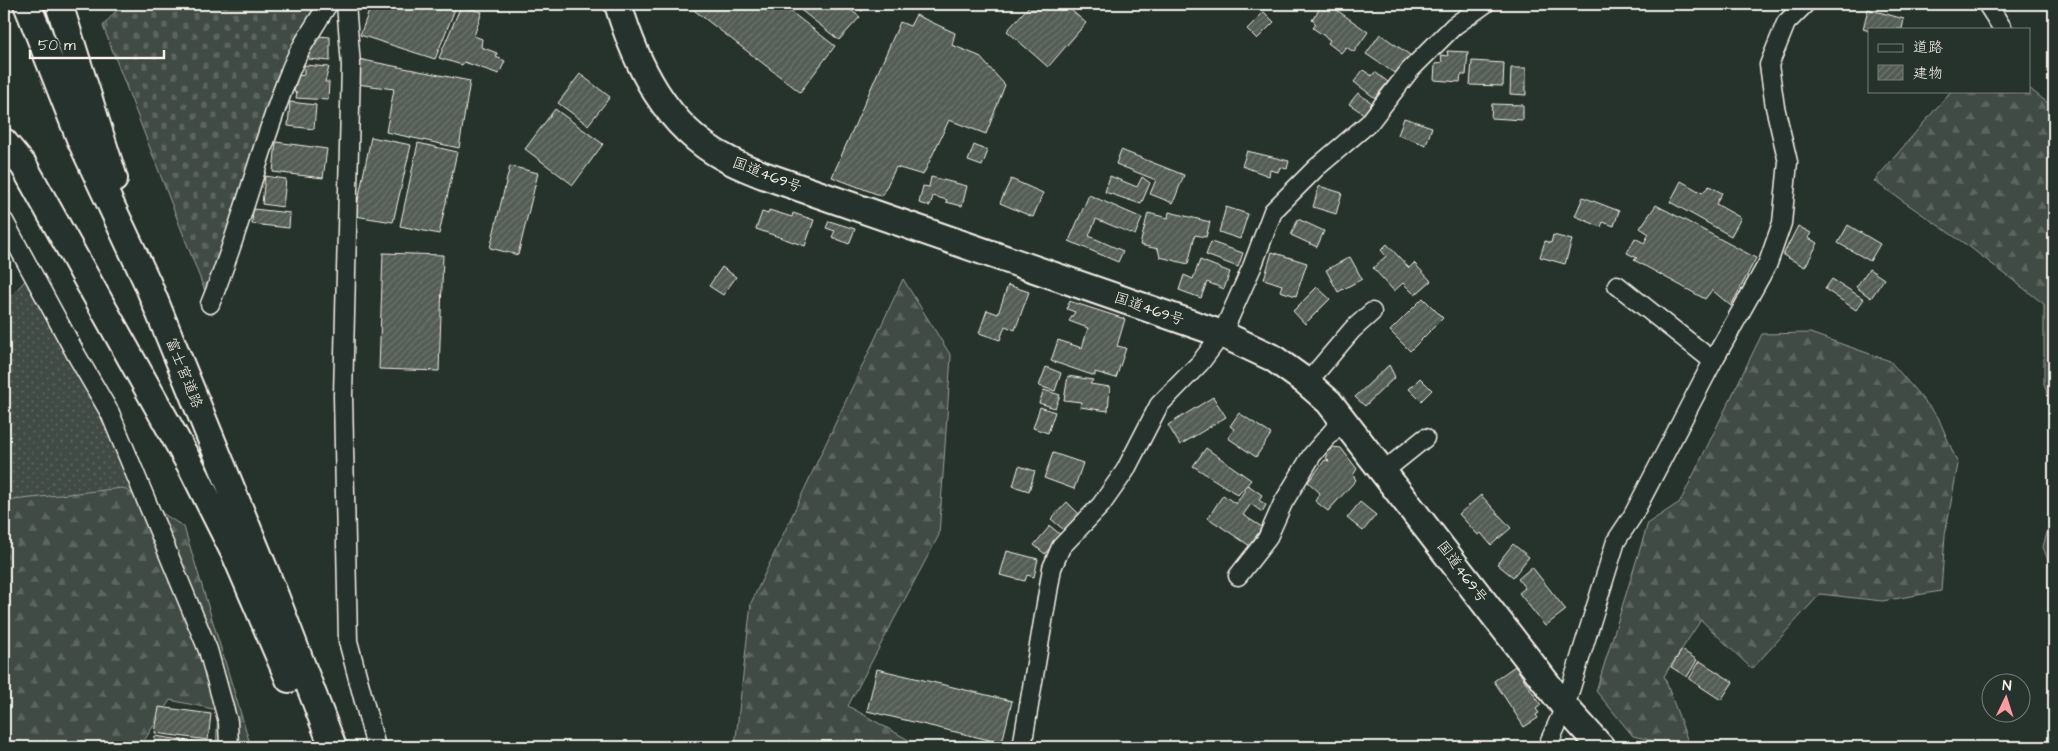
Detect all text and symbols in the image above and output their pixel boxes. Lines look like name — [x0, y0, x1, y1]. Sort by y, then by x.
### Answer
scale bar — [30, 28, 164, 60]
legend — [1868, 28, 2030, 92]
text: 50 m — [38, 35, 76, 56]
text: 道路 — [1913, 37, 1943, 58]
text: 建物 — [1913, 63, 1943, 84]
street label: 国道469号 — [729, 152, 805, 198]
street label: 国道469号 — [1111, 287, 1187, 331]
street label: 富士宮道路 — [160, 334, 208, 412]
street label: 国道469号 — [1432, 536, 1492, 608]
north arrow — [1980, 674, 2030, 724]
text: N — [2002, 676, 2012, 696]

